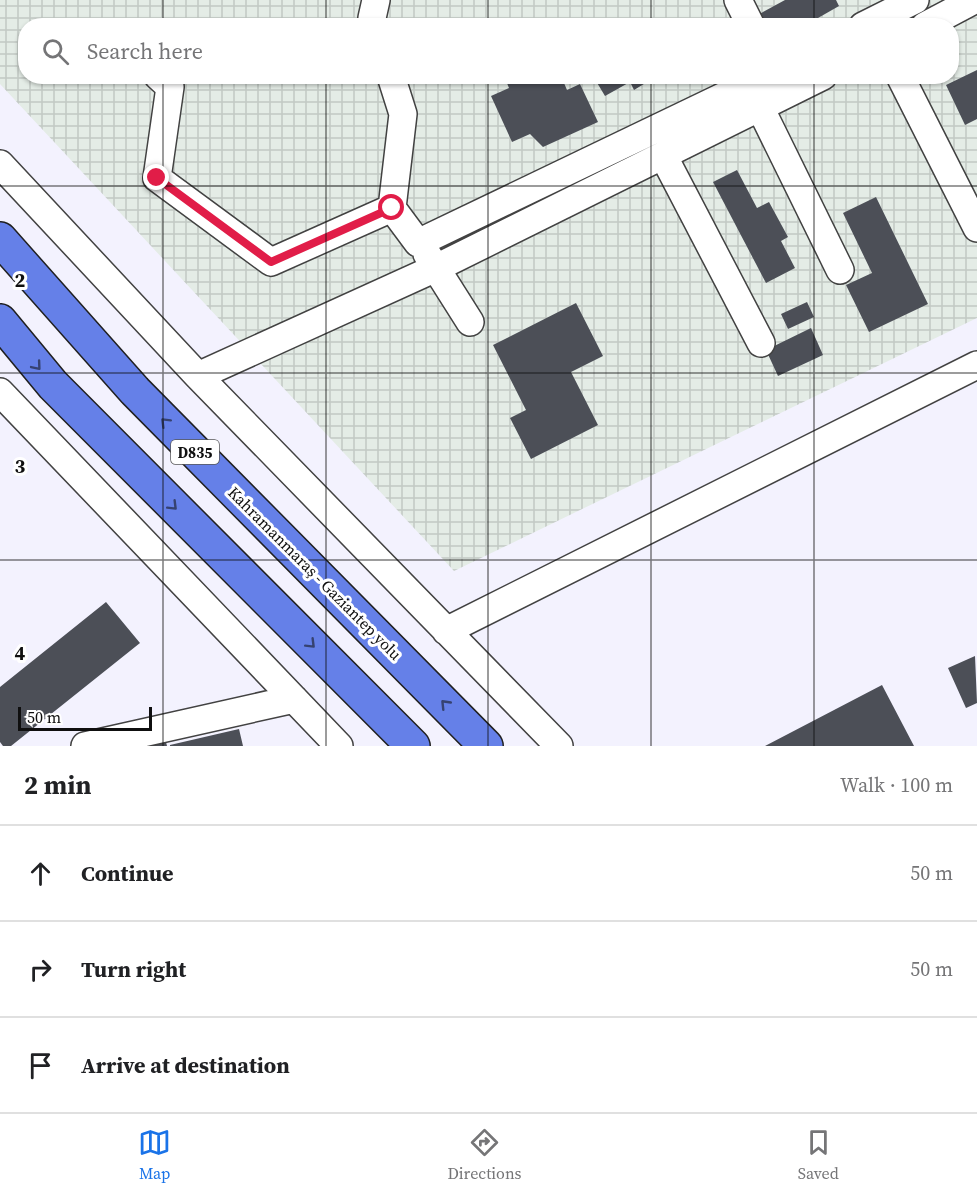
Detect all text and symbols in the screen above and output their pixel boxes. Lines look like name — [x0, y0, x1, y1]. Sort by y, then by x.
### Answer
search box — [18, 18, 959, 84]
icon: search — [39, 35, 72, 68]
text: Search here — [87, 36, 203, 66]
route end — [143, 164, 169, 190]
route start — [378, 194, 404, 220]
text: 2 — [15, 266, 26, 294]
one-way arrow — [30, 359, 41, 370]
one-way arrow — [161, 418, 172, 428]
road number: D835 — [171, 440, 219, 464]
text: 3 — [15, 452, 26, 480]
street label: Kahramanmaraş - Gaziantep yolu — [223, 481, 407, 665]
one-way arrow — [166, 498, 177, 509]
one-way arrow — [304, 637, 315, 647]
text: 4 — [15, 639, 26, 667]
one-way arrow — [442, 700, 453, 711]
scale bar — [18, 704, 152, 732]
text: 50 m — [27, 706, 61, 728]
text: 2 min — [24, 767, 91, 803]
text: Walk · 100 m — [840, 771, 953, 799]
icon: ahead — [24, 857, 57, 890]
text: Continue — [81, 858, 174, 888]
text: 50 m — [910, 859, 953, 887]
icon: right — [24, 953, 57, 986]
text: Turn right — [81, 954, 186, 984]
text: 50 m — [910, 955, 953, 983]
icon: arrive — [24, 1049, 57, 1082]
text: Arrive at destination — [81, 1050, 290, 1080]
tab: Map — [138, 1126, 171, 1184]
tab: Directions — [447, 1126, 522, 1184]
tab: Saved — [798, 1126, 839, 1184]

